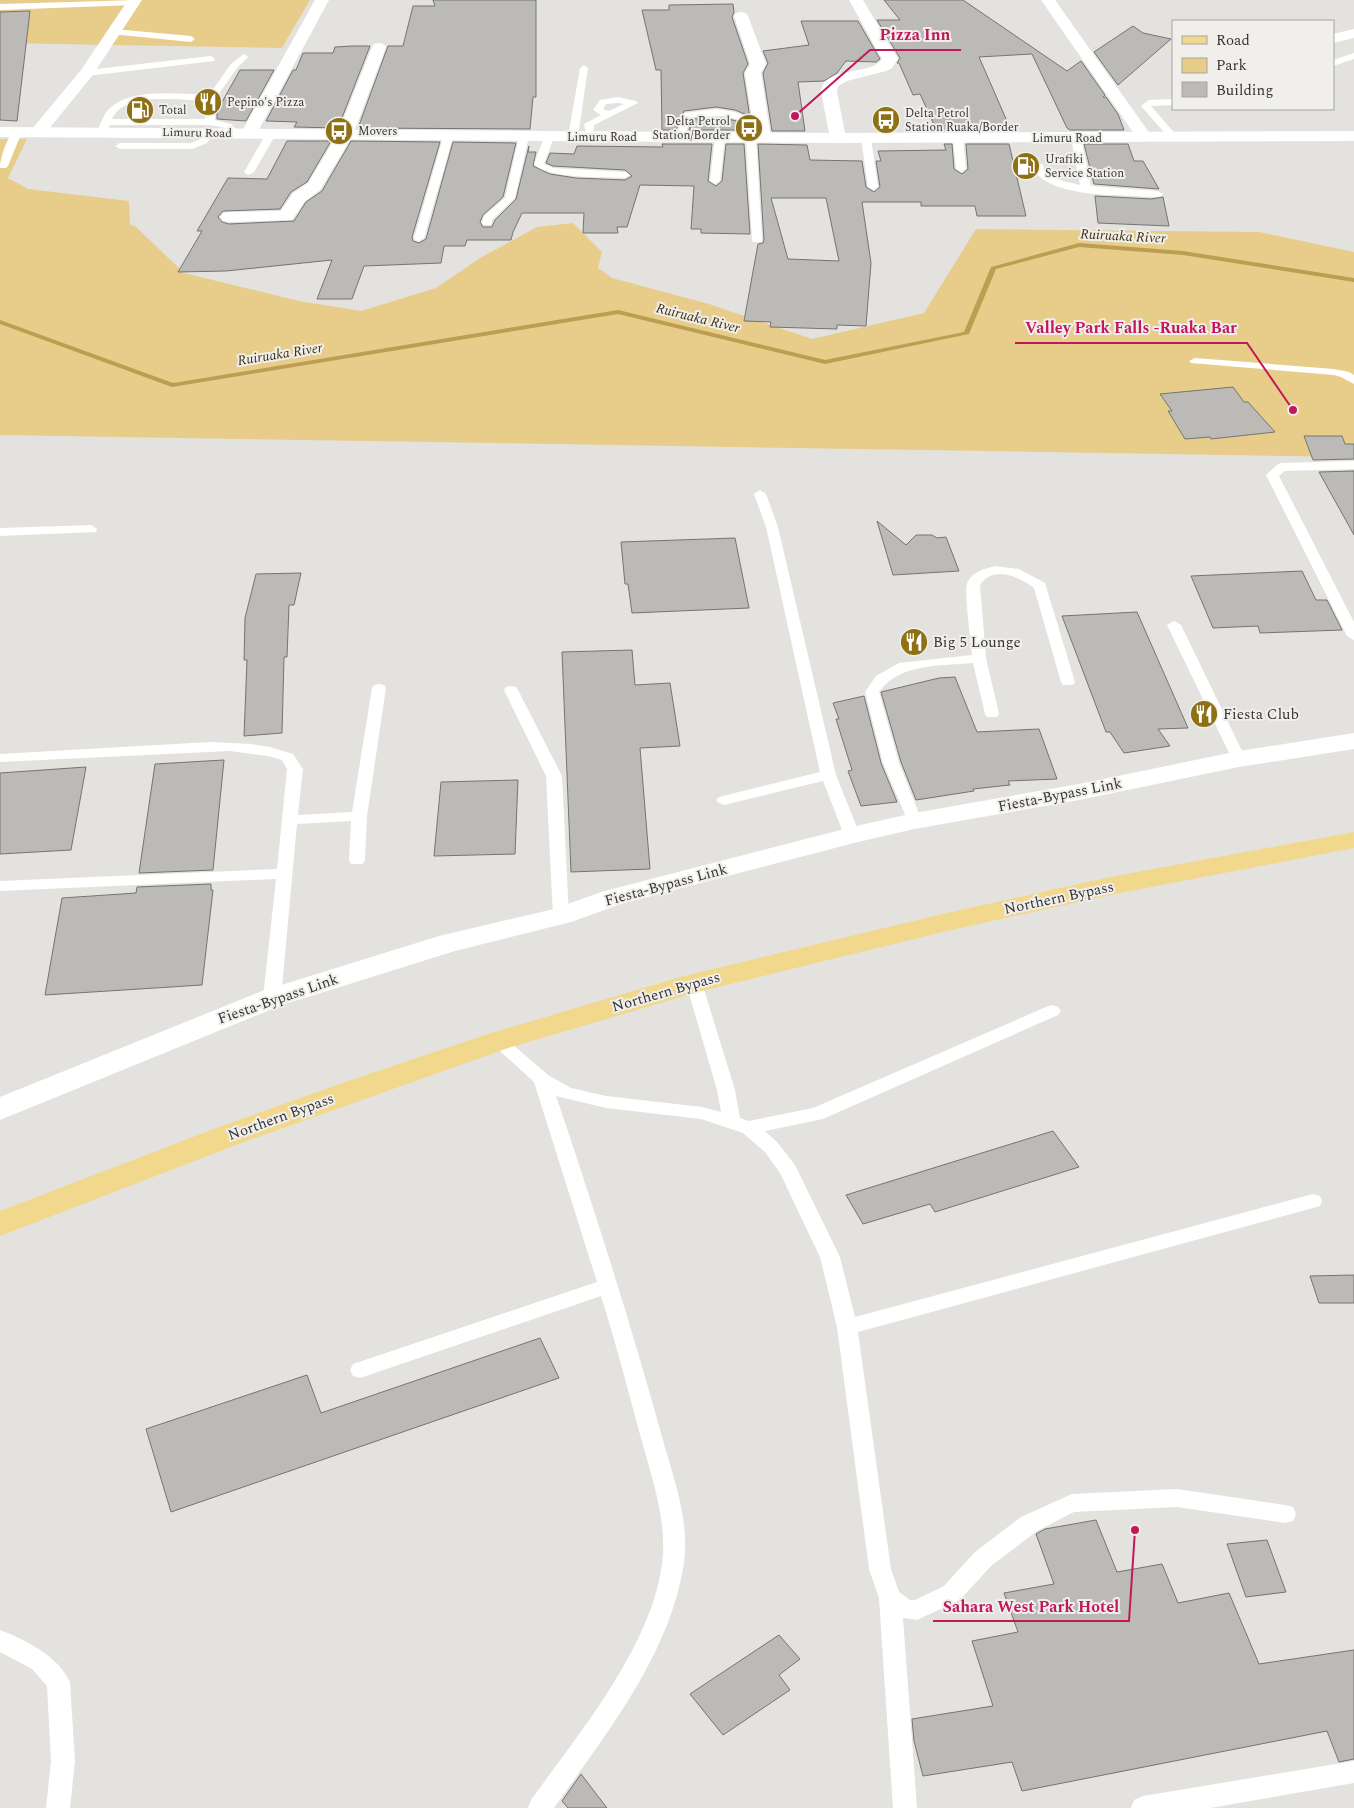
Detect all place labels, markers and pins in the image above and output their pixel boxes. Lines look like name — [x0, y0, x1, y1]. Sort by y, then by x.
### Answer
callout: Pizza Inn — [870, 19, 961, 50]
restaurant icon: Pepino's Pizza — [193, 87, 223, 117]
place label: Pepino's Pizza — [227, 93, 304, 112]
fuel station icon: Total — [125, 95, 155, 125]
place label: Total — [159, 101, 187, 120]
place label: Delta Petrol Station Ruaka/Border — [905, 104, 1019, 137]
bus stop icon: Delta Petrol Station Ruaka/Border — [871, 105, 901, 135]
place label: Delta Petrol Station/Border — [652, 112, 730, 145]
bus stop icon: Delta Petrol Station/Border — [734, 113, 764, 143]
bus stop icon: Movers — [324, 116, 354, 146]
place label: Movers — [358, 122, 398, 141]
place label: Urafiki Service Station — [1045, 150, 1124, 183]
fuel station icon: Urafiki Service Station — [1011, 151, 1041, 181]
callout: Valley Park Falls -Ruaka Bar — [1015, 312, 1247, 343]
restaurant icon: Big 5 Lounge — [899, 627, 929, 657]
place label: Big 5 Lounge — [933, 631, 1021, 654]
restaurant icon: Fiesta Club — [1189, 699, 1219, 729]
place label: Fiesta Club — [1223, 703, 1299, 726]
callout: Sahara West Park Hotel — [933, 1590, 1129, 1621]

